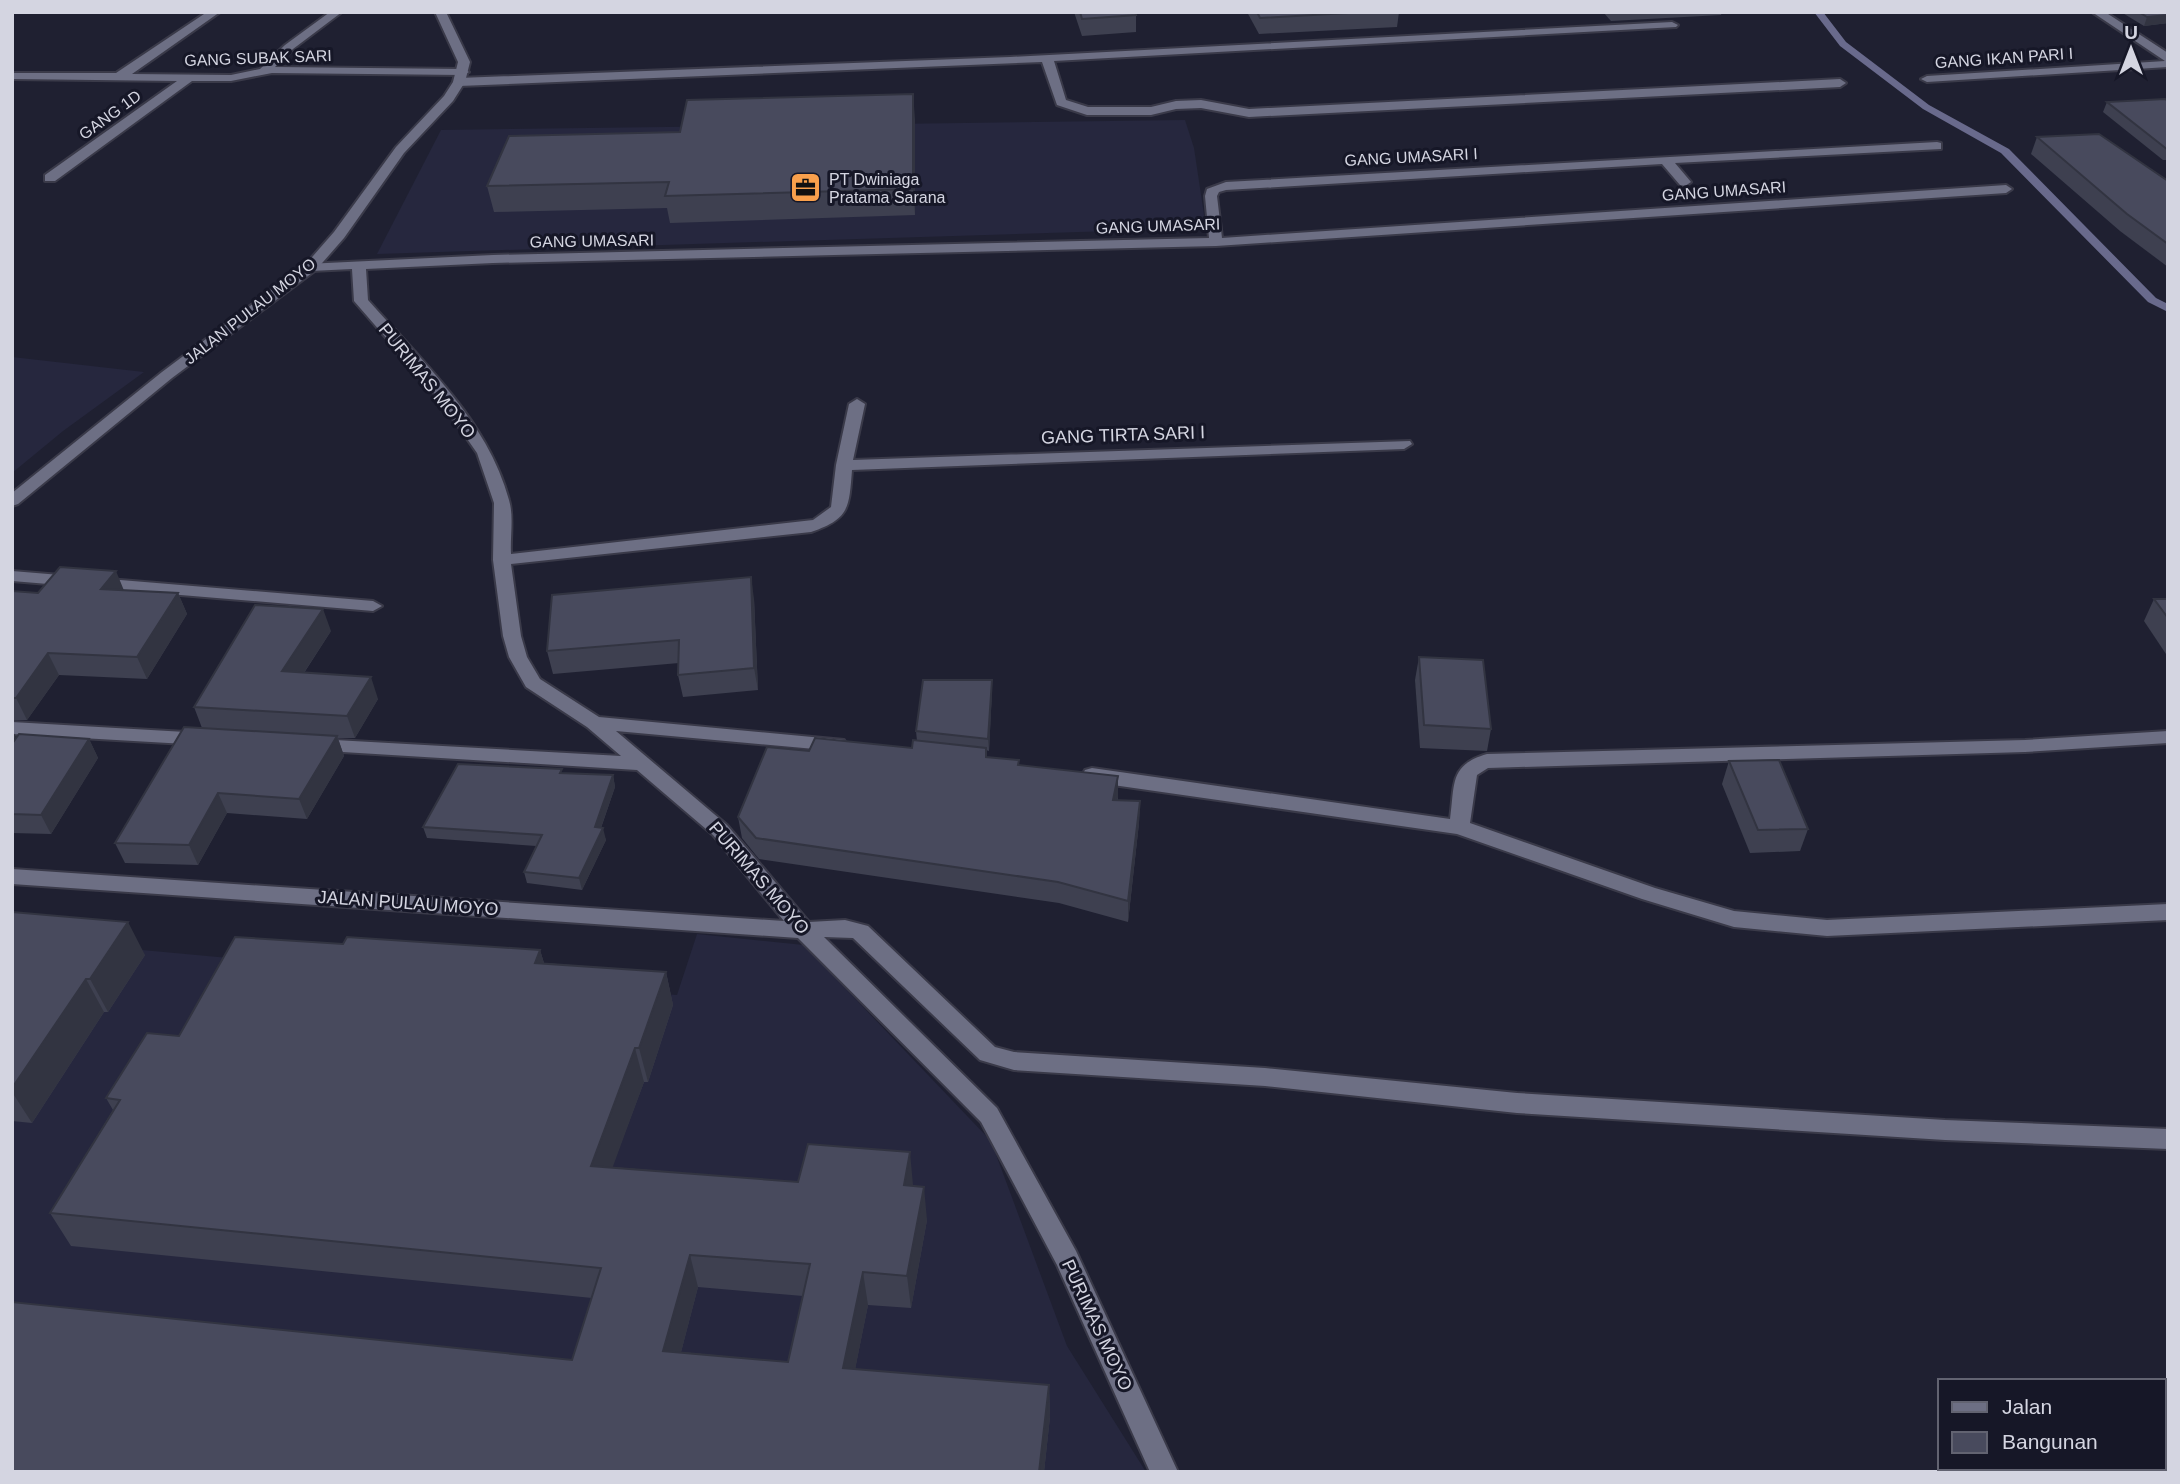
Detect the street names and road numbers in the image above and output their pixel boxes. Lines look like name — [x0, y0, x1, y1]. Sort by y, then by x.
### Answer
street label: GANG IKAN PARI I — [1934, 45, 2074, 71]
street label: GANG SUBAK SARI — [184, 47, 332, 69]
street label: GANG 1D — [76, 87, 144, 143]
street label: GANG UMASARI I — [1344, 145, 1478, 169]
street label: GANG UMASARI — [1661, 178, 1787, 204]
street label: GANG UMASARI — [1096, 215, 1220, 237]
street label: GANG UMASARI — [530, 231, 654, 251]
street label: JALAN PULAU MOYO — [181, 255, 319, 367]
street label: PURIMAS MOYO — [375, 320, 479, 442]
street label: GANG TIRTA SARI I — [1041, 422, 1205, 448]
street label: PURIMAS MOYO — [705, 818, 813, 938]
street label: JALAN PULAU MOYO — [317, 887, 499, 919]
street label: PURIMAS MOYO — [1058, 1256, 1136, 1394]

